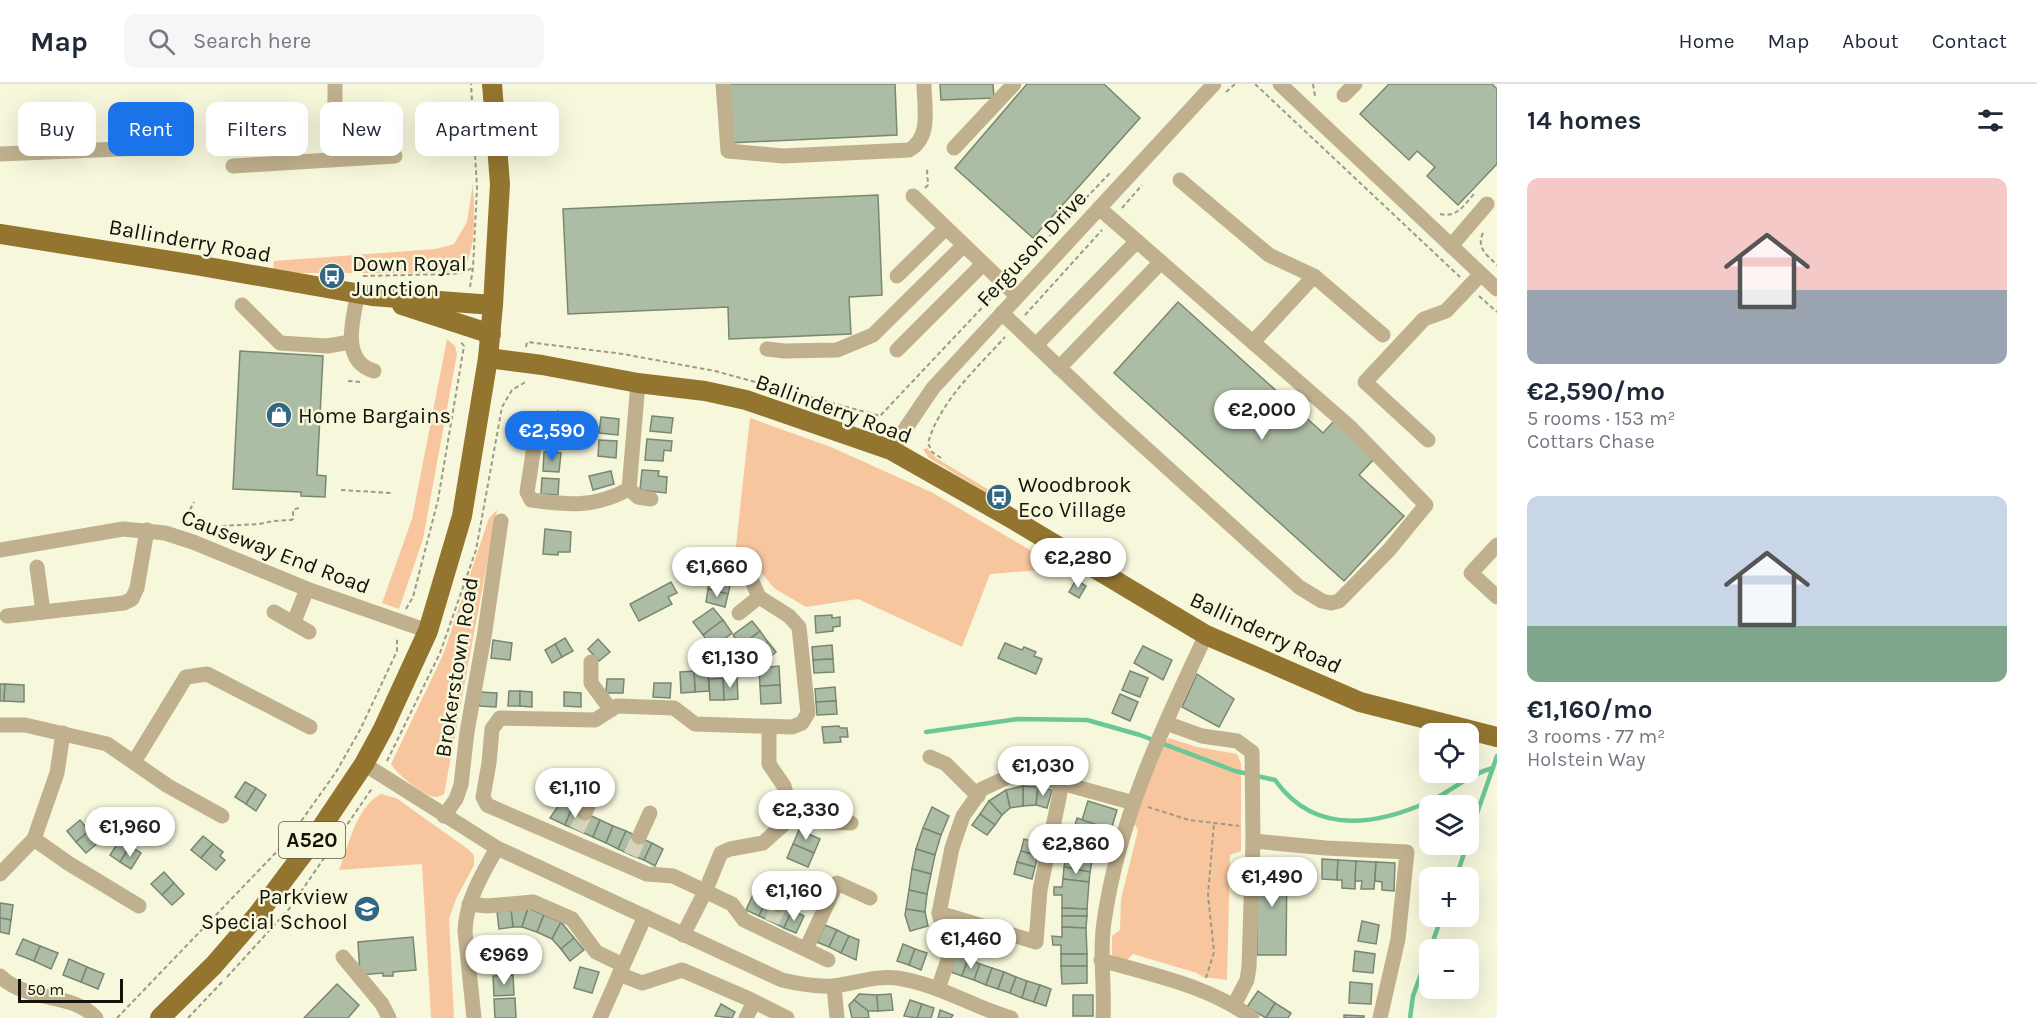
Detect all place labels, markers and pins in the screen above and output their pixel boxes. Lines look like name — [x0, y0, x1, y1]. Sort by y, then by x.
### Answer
place label: Down Royal Junction — [352, 251, 467, 302]
bus stop icon: Down Royal Junction — [317, 261, 347, 291]
pin: €2,000 — [1213, 390, 1311, 441]
shop icon: Home Bargains — [264, 400, 294, 430]
place label: Home Bargains — [298, 403, 451, 429]
pin: €2,590 — [503, 411, 601, 462]
place label: Woodbrook Eco Village — [1018, 472, 1131, 523]
bus stop icon: Woodbrook Eco Village — [984, 482, 1014, 512]
pin: €2,280 — [1029, 538, 1127, 589]
pin: €1,660 — [668, 547, 766, 598]
pin: €1,130 — [681, 638, 779, 689]
pin: €1,030 — [994, 746, 1092, 797]
pin: €1,110 — [526, 768, 624, 819]
pin: €2,330 — [757, 790, 855, 841]
pin: €1,960 — [81, 807, 179, 858]
pin: €2,860 — [1027, 824, 1125, 875]
pin: €1,490 — [1223, 857, 1321, 908]
pin: €1,160 — [745, 871, 843, 922]
place label: Parkview Special School — [201, 884, 348, 935]
school or university icon: Parkview Special School — [352, 894, 382, 924]
pin: €1,460 — [922, 919, 1020, 970]
pin: €969 — [468, 935, 540, 986]

